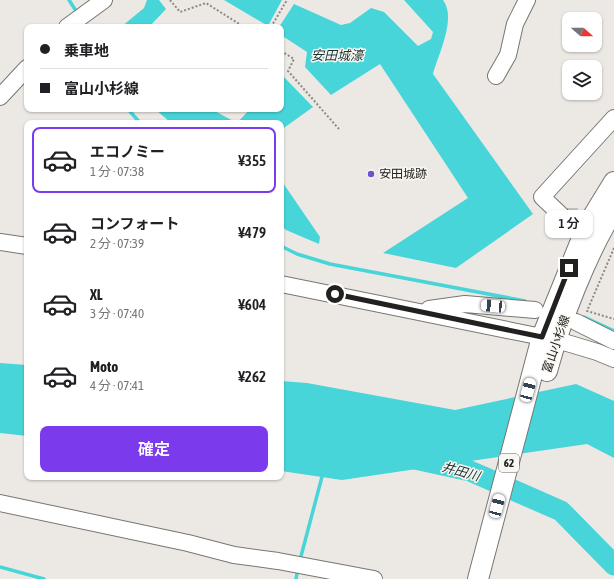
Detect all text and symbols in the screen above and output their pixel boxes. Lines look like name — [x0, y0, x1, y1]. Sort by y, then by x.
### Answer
north arrow — [562, 12, 602, 52]
map controls — [562, 12, 602, 100]
text: 乗車地 — [64, 42, 109, 59]
water label: 安田城濠 — [311, 48, 365, 63]
button: layers — [562, 60, 602, 100]
text: 富山小杉線 — [64, 80, 139, 97]
icon: car — [42, 142, 78, 178]
text: エコノミー — [90, 143, 165, 160]
text: ¥355 — [238, 152, 266, 169]
text: 1 分 · 07:38 — [90, 164, 144, 179]
place label: 安田城跡 — [379, 167, 427, 181]
marker: 安田城跡 — [366, 169, 376, 179]
callout: 1 分 — [545, 210, 593, 238]
icon: car — [42, 214, 78, 250]
text: コンフォート — [90, 215, 180, 232]
text: 1 分 — [559, 216, 579, 231]
text: ¥479 — [238, 224, 266, 241]
text: 2 分 · 07:39 — [90, 236, 144, 251]
route end — [560, 259, 578, 277]
route start — [326, 285, 344, 303]
icon: car — [42, 286, 78, 322]
text: XL — [90, 286, 103, 303]
text: ¥604 — [238, 296, 266, 313]
car — [481, 299, 505, 313]
text: 3 分 · 07:40 — [90, 306, 144, 321]
street label: 富山小杉線 — [540, 313, 572, 375]
icon: car — [42, 358, 78, 394]
text: Moto — [90, 358, 118, 375]
text: ¥262 — [238, 368, 266, 385]
car — [519, 377, 537, 403]
text: 4 分 · 07:41 — [90, 378, 144, 393]
button: 確定 — [40, 426, 268, 472]
road number: 62 — [499, 454, 519, 472]
water label: 井田川 — [440, 459, 484, 485]
car — [488, 493, 506, 519]

